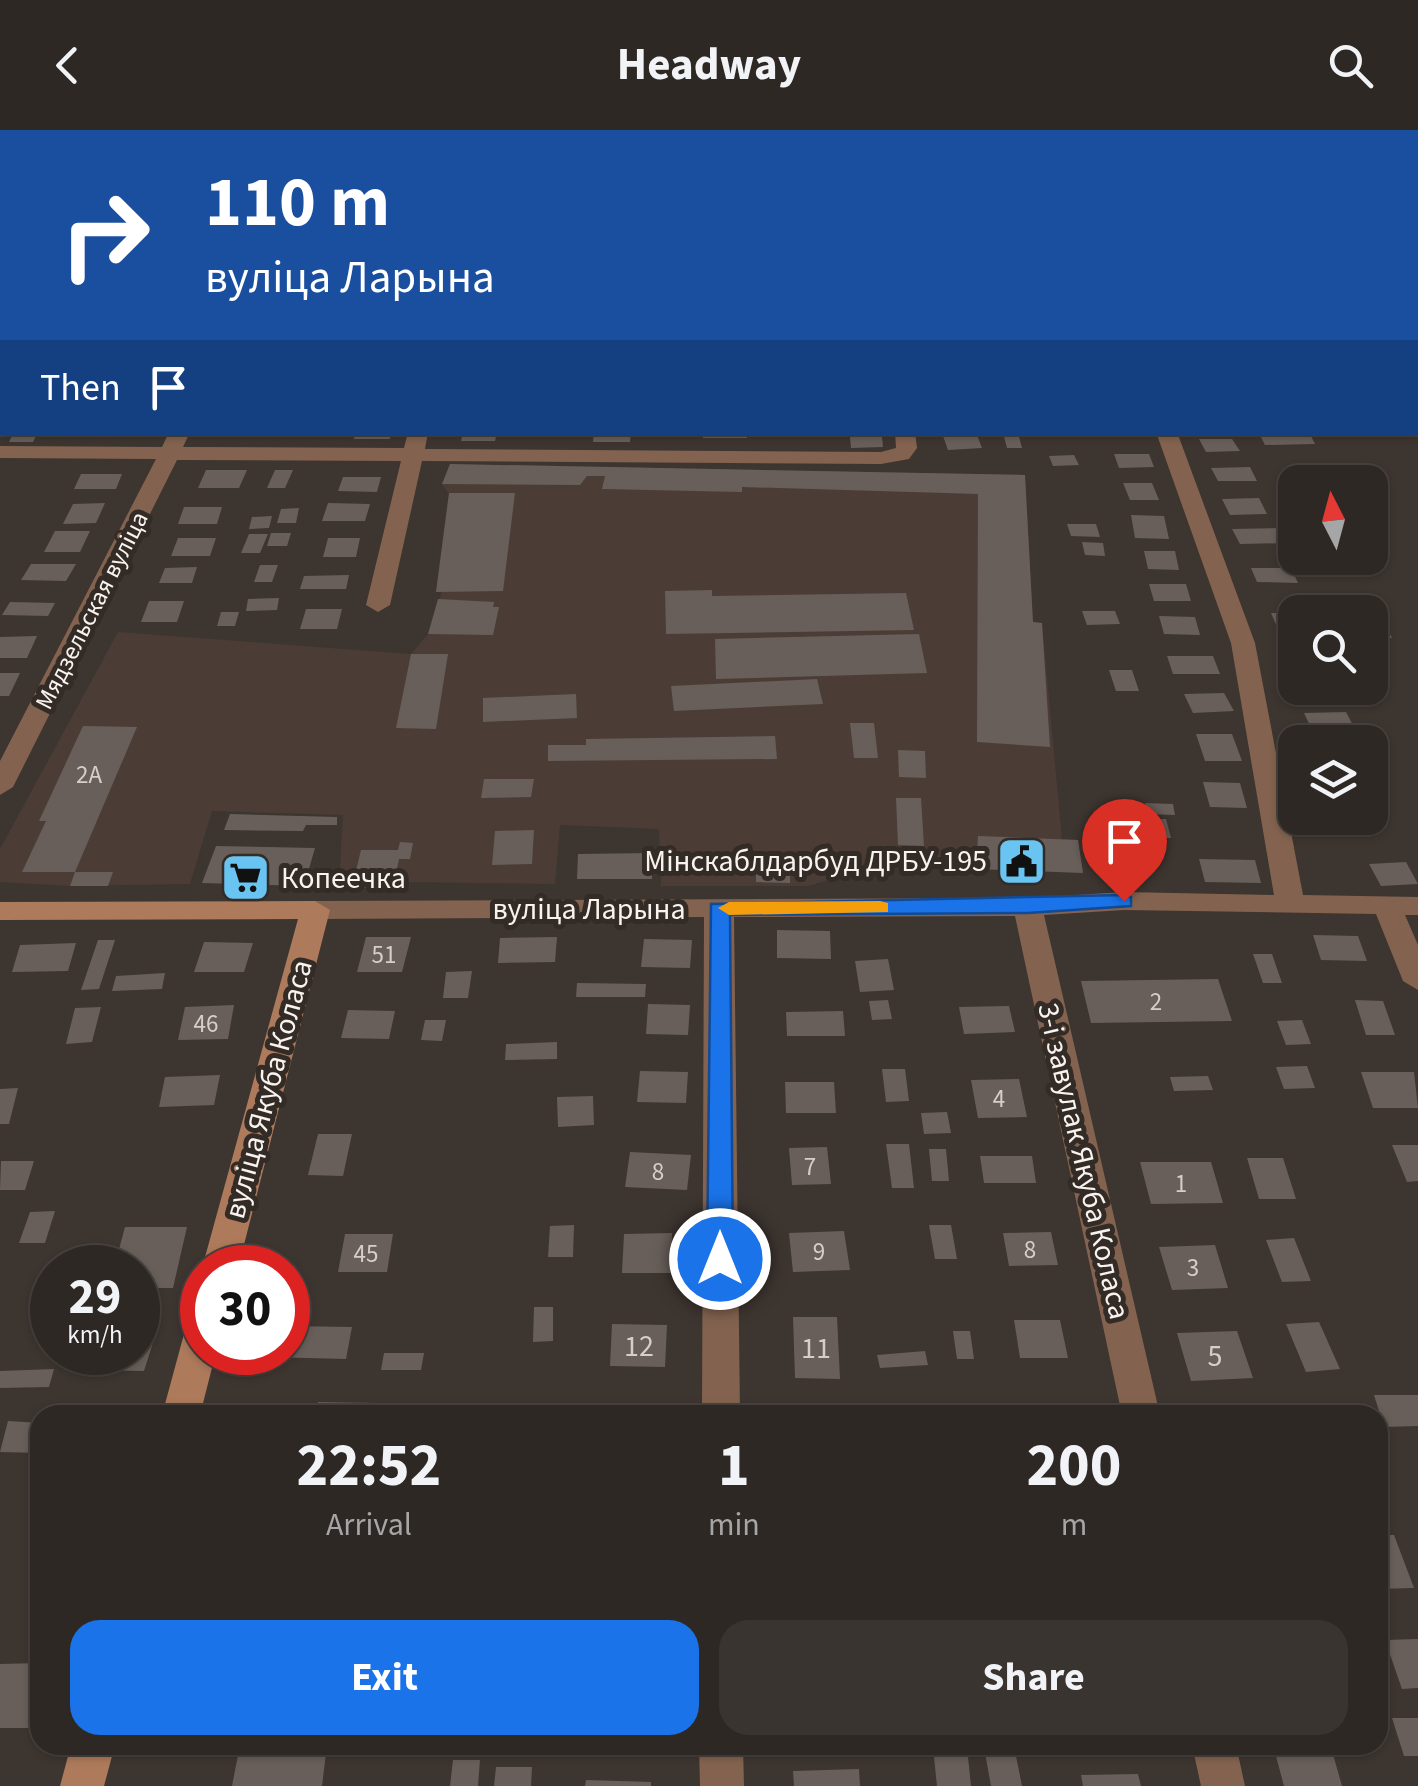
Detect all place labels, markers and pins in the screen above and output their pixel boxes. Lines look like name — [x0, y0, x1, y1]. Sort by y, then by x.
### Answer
pin — [1082, 799, 1167, 902]
public building icon: Мінскаблдарбуд ДРБУ-195 — [996, 835, 1048, 887]
place label: Мінскаблдарбуд ДРБУ-195 — [644, 840, 987, 883]
supermarket icon: Копеечка — [220, 852, 272, 904]
place label: Копеечка — [281, 857, 406, 900]

